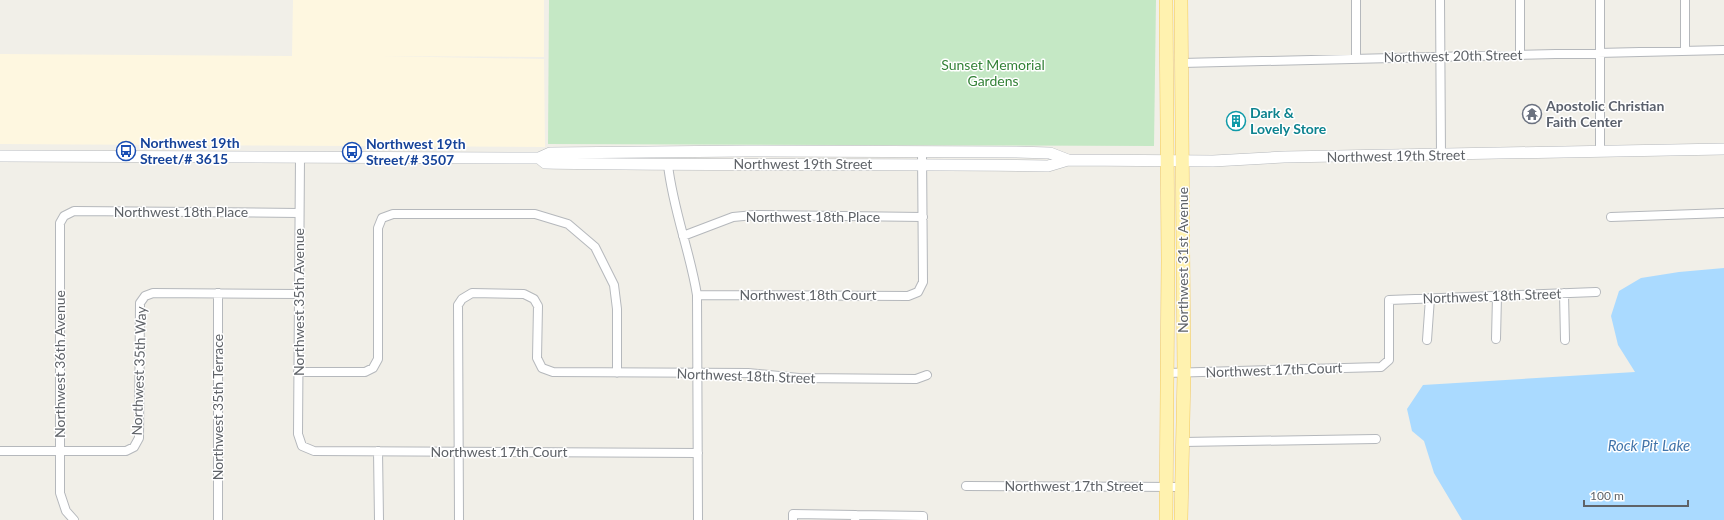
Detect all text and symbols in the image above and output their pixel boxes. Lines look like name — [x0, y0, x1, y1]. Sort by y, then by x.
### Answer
street label: Northwest 20th Street — [1383, 46, 1523, 65]
park label: Sunset Memorial Gardens — [941, 56, 1045, 89]
place label: Apostolic Christian Faith Center — [1545, 97, 1664, 130]
temple icon: Apostolic Christian Faith Center — [1521, 103, 1543, 125]
place label: Dark & Lovely Store — [1250, 104, 1327, 137]
building icon: Dark & Lovely Store — [1225, 110, 1247, 132]
place label: Northwest 19th Street/# 3615 — [140, 134, 240, 167]
place label: Northwest 19th Street/# 3507 — [366, 135, 466, 168]
bus stop icon: Northwest 19th Street/# 3615 — [115, 140, 137, 162]
bus stop icon: Northwest 19th Street/# 3507 — [341, 141, 363, 163]
street label: Northwest 19th Street — [1326, 146, 1466, 165]
street label: Northwest 19th Street — [734, 155, 872, 172]
street label: Northwest 31st Avenue — [1174, 187, 1191, 333]
street label: Northwest 18th Place — [114, 203, 248, 220]
street label: Northwest 18th Place — [746, 208, 880, 225]
street label: Northwest 35th Avenue — [290, 228, 307, 376]
street label: Northwest 18th Street — [1422, 285, 1562, 306]
street label: Northwest 18th Court — [740, 286, 876, 303]
street label: Northwest 36th Avenue — [51, 290, 68, 438]
street label: Northwest 35th Way — [128, 305, 149, 436]
street label: Northwest 35th Terrace — [209, 334, 226, 480]
street label: Northwest 17th Court — [1205, 359, 1343, 380]
street label: Northwest 18th Street — [676, 365, 816, 386]
water label: Rock Pit Lake — [1608, 436, 1690, 454]
street label: Northwest 17th Court — [431, 443, 567, 460]
street label: Northwest 17th Street — [1005, 477, 1143, 494]
scale bar — [1584, 482, 1688, 508]
text: 100 m — [1590, 488, 1624, 503]

